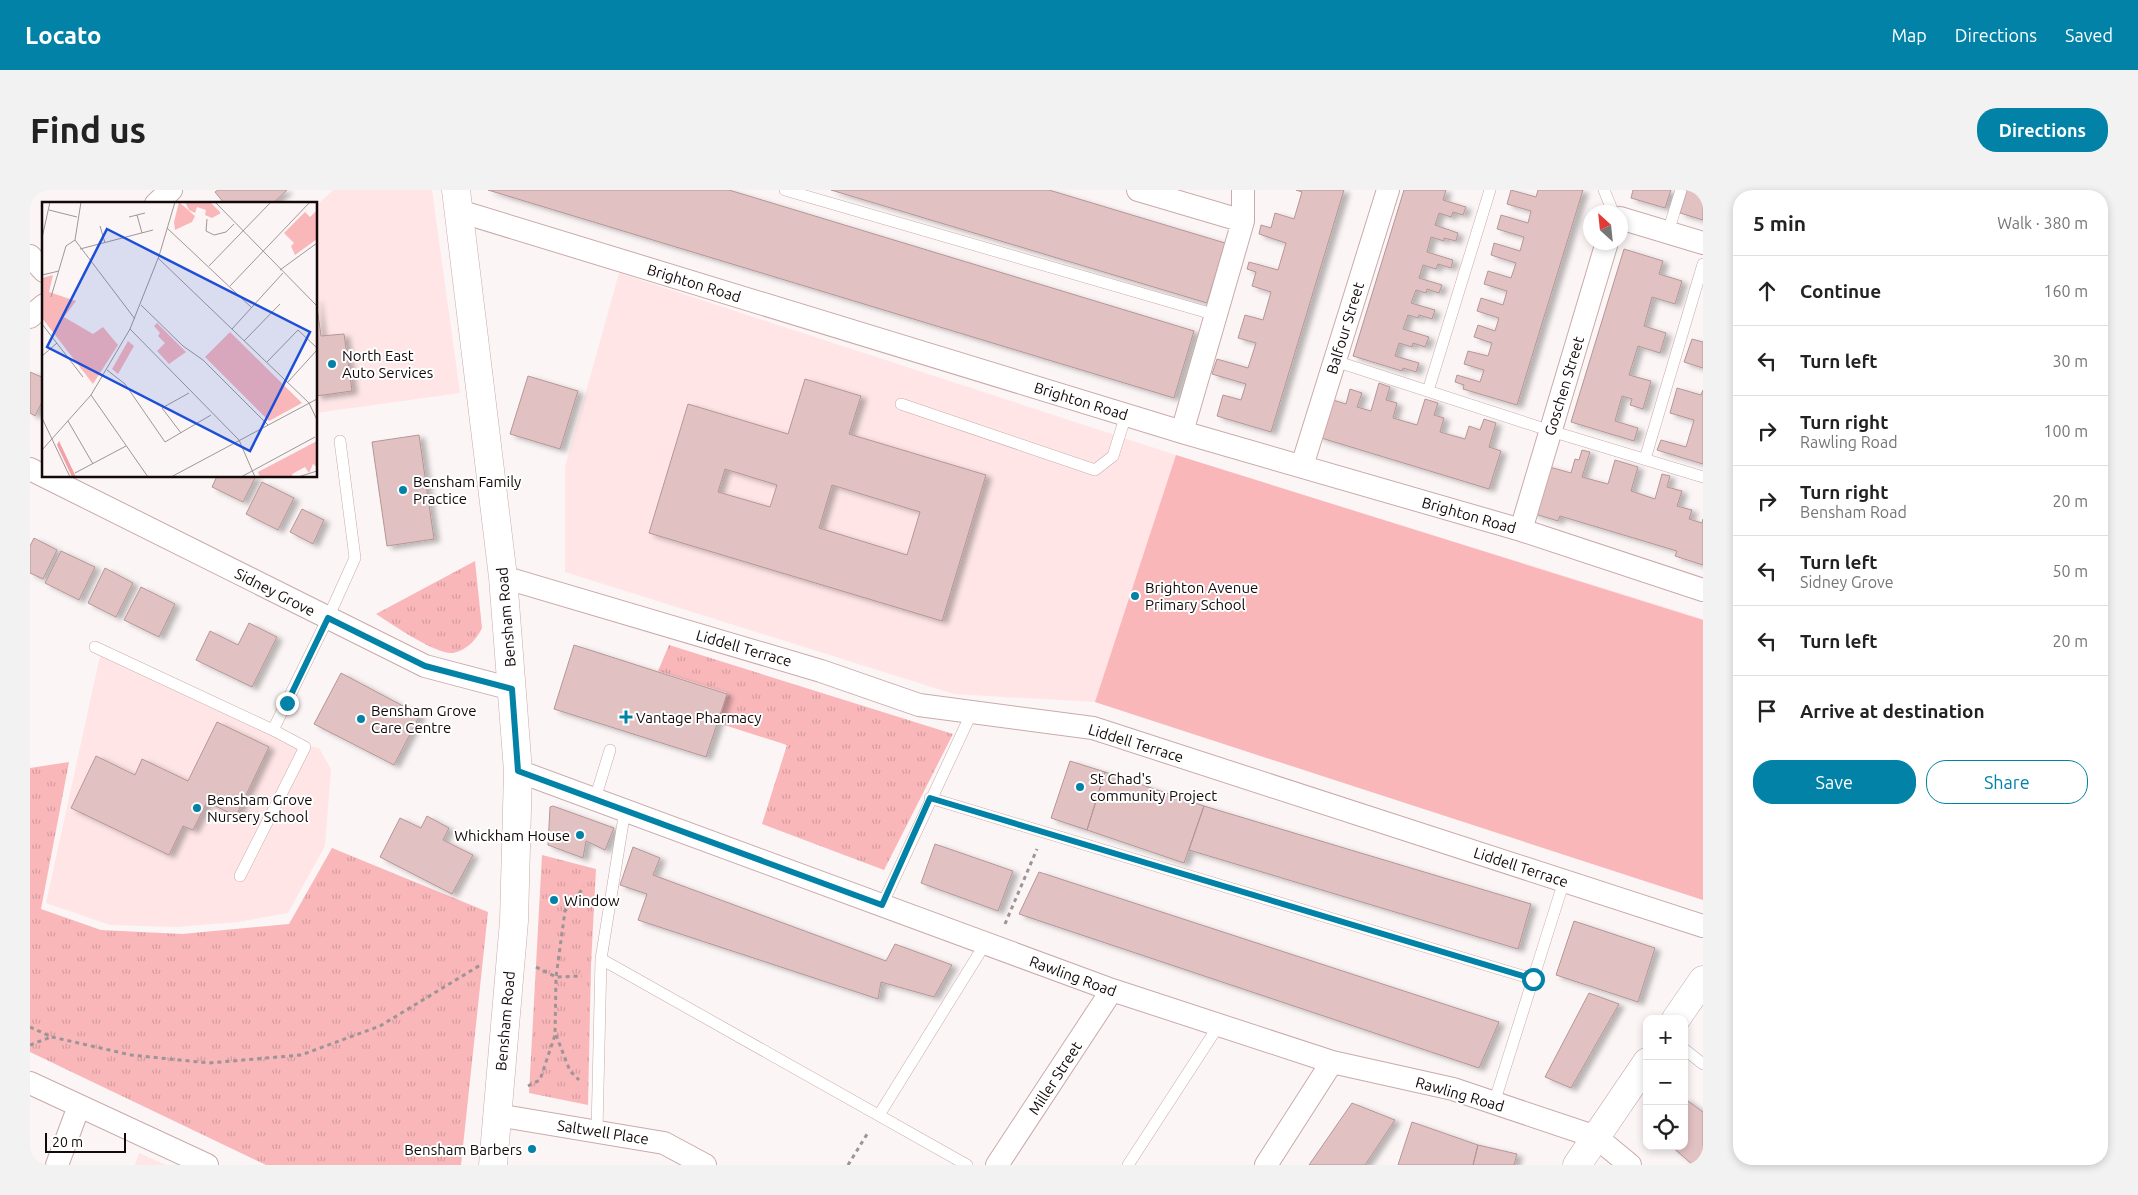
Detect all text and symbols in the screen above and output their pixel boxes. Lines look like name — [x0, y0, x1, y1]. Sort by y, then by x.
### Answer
text: Locato — [25, 22, 101, 49]
text: Map — [1891, 25, 1927, 45]
text: Directions — [1955, 25, 2037, 45]
text: Saved — [2065, 25, 2113, 45]
button: Directions — [1977, 108, 2108, 152]
text: Find us — [30, 110, 146, 150]
inset map — [42, 202, 318, 478]
north arrow — [1583, 205, 1628, 250]
text: 5 min — [1753, 211, 1806, 235]
text: Walk · 380 m — [1997, 214, 2088, 232]
street label: Brighton Road — [645, 261, 743, 305]
icon: ahead — [1753, 277, 1781, 305]
street label: Balfour Street — [1323, 280, 1367, 376]
text: Continue — [1800, 280, 1881, 302]
text: 160 m — [2043, 282, 2088, 300]
street label: Goschen Street — [1541, 334, 1587, 438]
place label: North East Auto Services — [342, 347, 433, 381]
icon: left — [1753, 347, 1781, 375]
text: Turn left — [1800, 350, 1878, 372]
text: 30 m — [2052, 352, 2088, 370]
marker: North East Auto Services — [326, 358, 338, 370]
street label: Brighton Road — [1032, 379, 1130, 423]
text: Turn right — [1800, 411, 1888, 433]
icon: right — [1753, 417, 1781, 445]
text: 100 m — [2043, 422, 2088, 440]
text: Rawling Road — [1800, 433, 1898, 451]
place label: Bensham Family Practice — [413, 473, 521, 507]
text: Turn right — [1800, 481, 1888, 503]
marker: Bensham Family Practice — [397, 484, 409, 496]
icon: right — [1753, 487, 1781, 515]
text: 20 m — [2052, 492, 2088, 510]
street label: Brighton Road — [1420, 493, 1518, 537]
text: Bensham Road — [1800, 503, 1907, 521]
text: Turn left — [1800, 551, 1878, 573]
icon: left — [1753, 557, 1781, 585]
text: 50 m — [2052, 562, 2088, 580]
street label: Sidney Grove — [232, 565, 318, 619]
street label: Bensham Road — [493, 566, 519, 668]
text: Sidney Grove — [1800, 573, 1894, 591]
place label: Brighton Avenue Primary School — [1145, 579, 1258, 613]
marker: Brighton Avenue Primary School — [1129, 590, 1141, 602]
street label: Liddell Terrace — [694, 626, 794, 670]
icon: left — [1753, 627, 1781, 655]
text: Turn left — [1800, 630, 1878, 652]
text: 20 m — [2052, 632, 2088, 650]
route end — [276, 692, 299, 715]
icon: arrive — [1753, 697, 1781, 725]
text: Arrive at destination — [1800, 700, 1985, 722]
place label: Bensham Grove Care Centre — [371, 702, 476, 736]
place label: Vantage Pharmacy — [636, 709, 761, 726]
marker: Vantage Pharmacy — [620, 711, 632, 723]
marker: Bensham Grove Care Centre — [355, 713, 367, 725]
street label: Liddell Terrace — [1086, 720, 1186, 766]
button: Save — [1753, 760, 1916, 804]
button: Share — [1926, 760, 2088, 804]
place label: St Chad's community Project — [1090, 770, 1217, 804]
marker: St Chad's community Project — [1074, 781, 1086, 793]
place label: Bensham Grove Nursery School — [207, 791, 312, 825]
marker: Bensham Grove Nursery School — [191, 802, 203, 814]
place label: Whickham House — [454, 827, 570, 844]
marker: Whickham House — [574, 829, 586, 841]
street label: Liddell Terrace — [1471, 844, 1571, 890]
place label: Window — [564, 892, 620, 909]
marker: Window — [548, 894, 560, 906]
street label: Rawling Road — [1027, 952, 1119, 1000]
route start — [1522, 968, 1545, 991]
street label: Bensham Road — [492, 970, 518, 1072]
map controls — [1643, 1015, 1688, 1150]
button: + — [1643, 1015, 1688, 1060]
street label: Miller Street — [1025, 1038, 1085, 1118]
button: − — [1643, 1060, 1688, 1105]
street label: Rawling Road — [1414, 1073, 1506, 1115]
button: locate — [1643, 1105, 1688, 1150]
street label: Saltwell Place — [556, 1116, 650, 1148]
scale bar — [45, 1130, 126, 1153]
text: 20 m — [52, 1134, 83, 1150]
place label: Bensham Barbers — [404, 1141, 522, 1158]
marker: Bensham Barbers — [526, 1143, 538, 1155]

